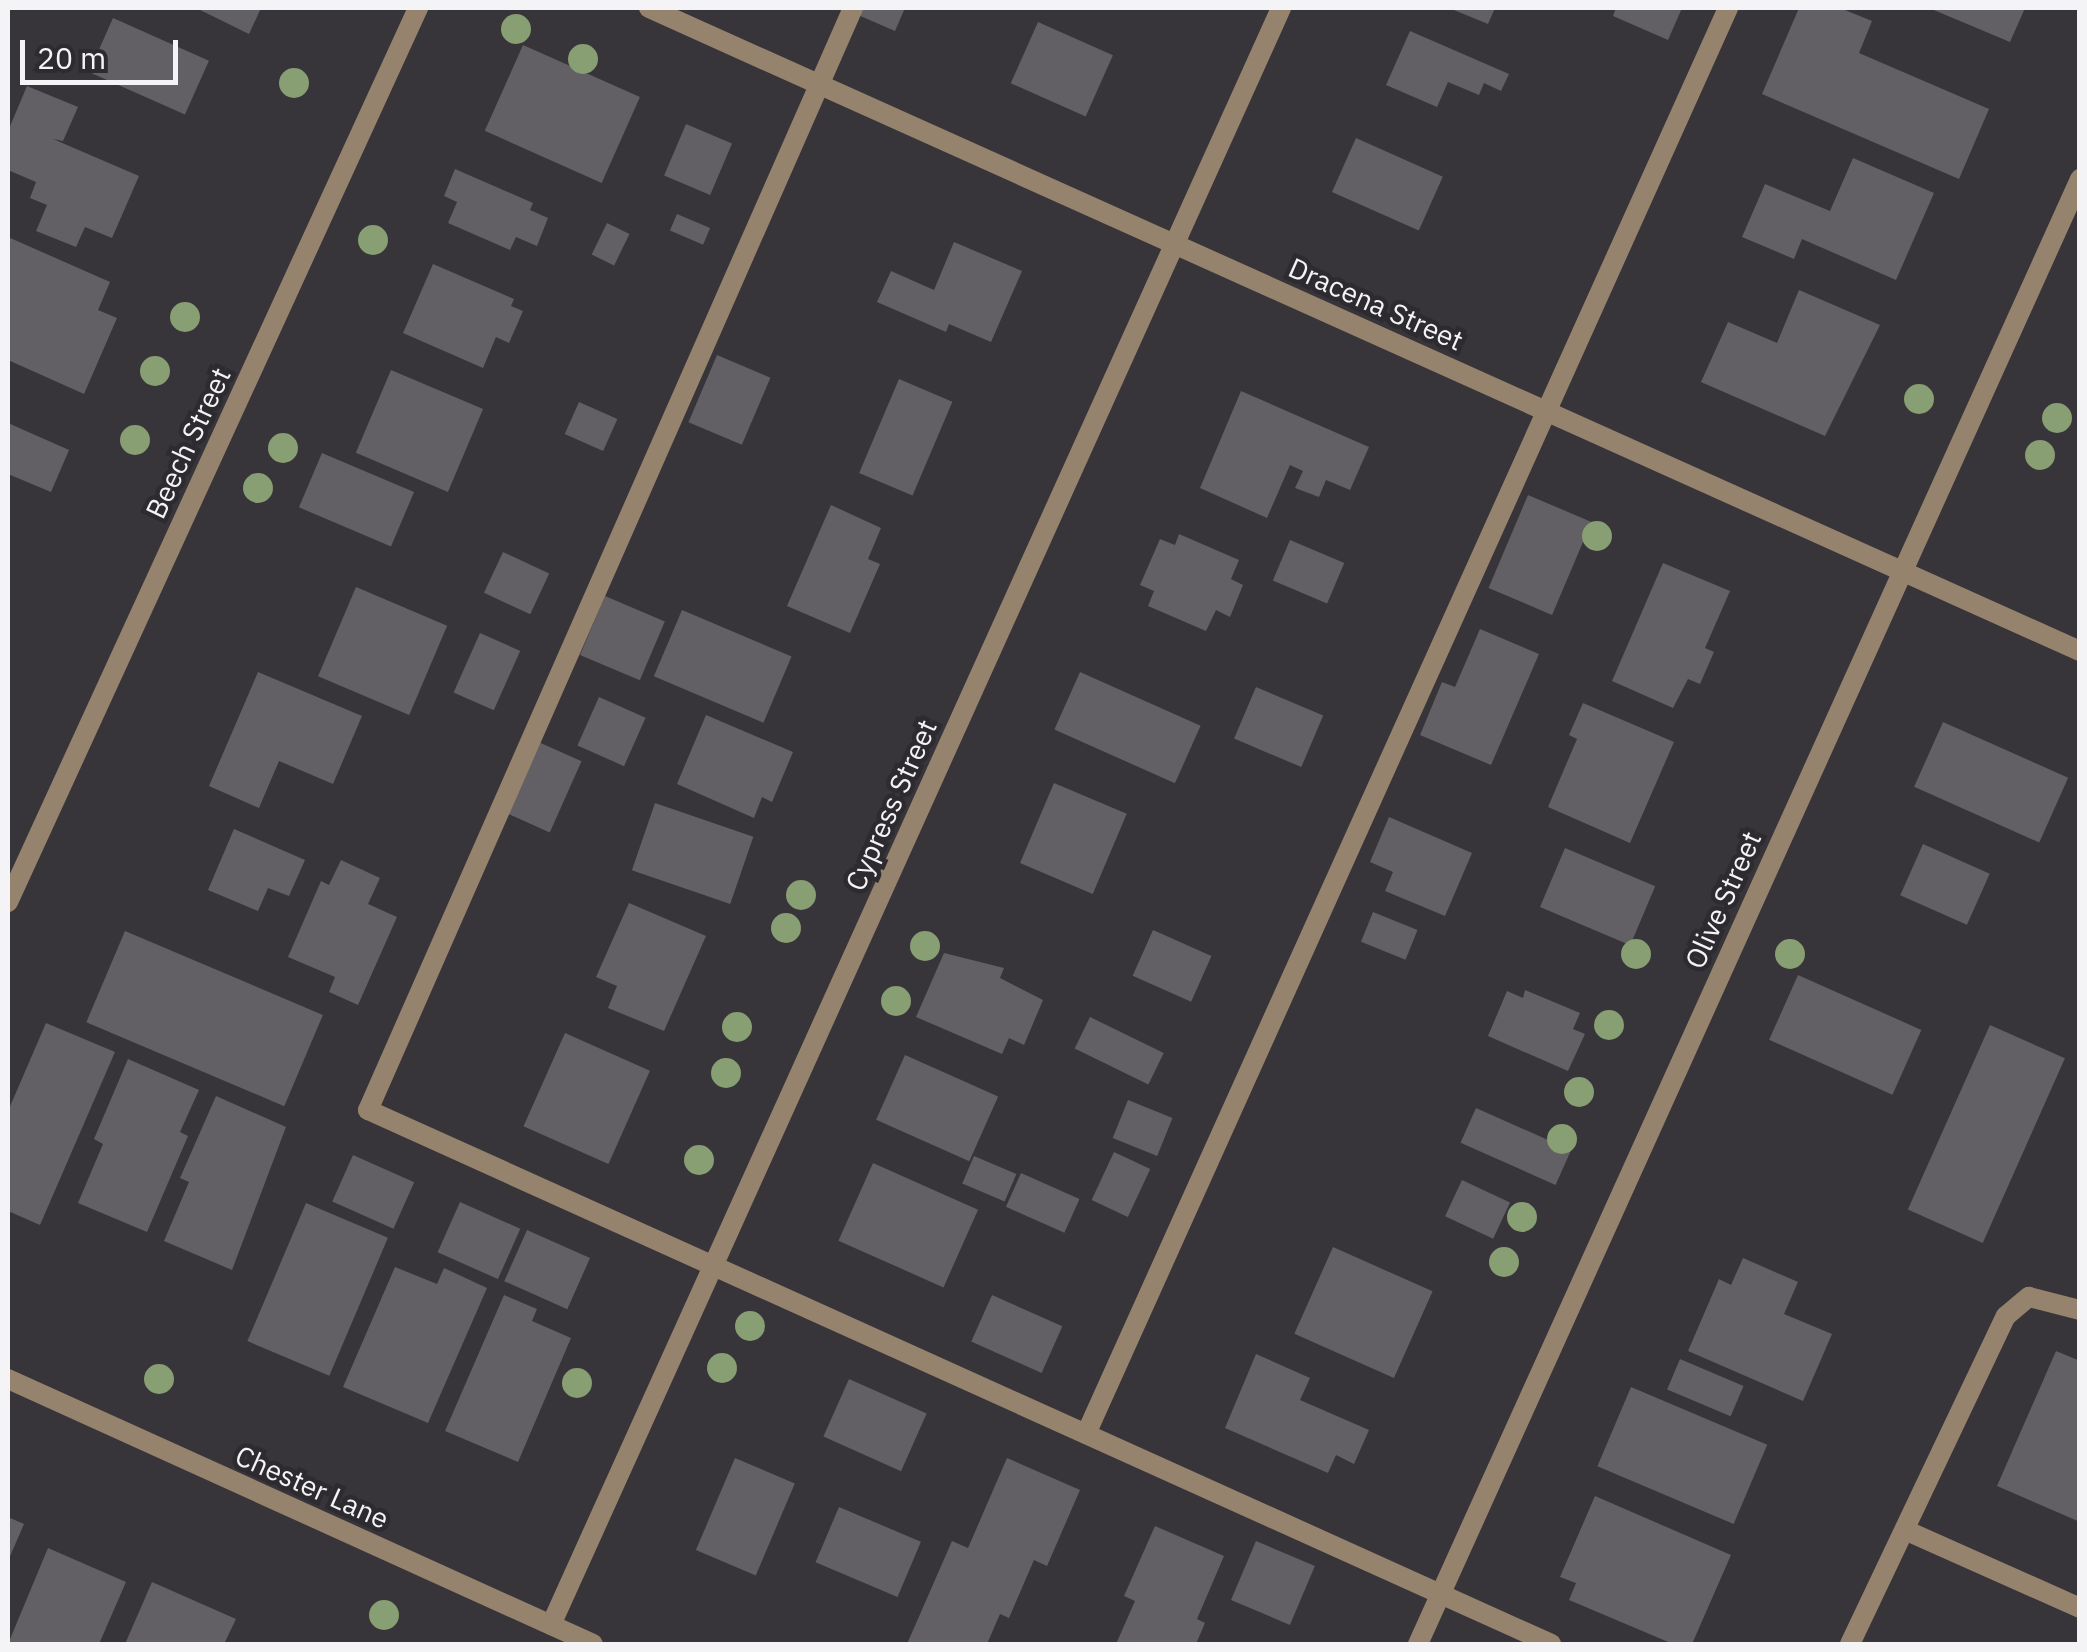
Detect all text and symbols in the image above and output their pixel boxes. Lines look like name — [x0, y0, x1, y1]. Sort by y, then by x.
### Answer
scale bar — [25, 20, 182, 82]
text: 20 m — [37, 38, 106, 77]
street label: Dracena Street — [1284, 251, 1468, 357]
street label: Beech Street — [138, 362, 238, 524]
street label: Cypress Street — [838, 714, 944, 896]
street label: Olive Street — [1678, 826, 1768, 974]
street label: Chester Lane — [230, 1438, 394, 1536]

